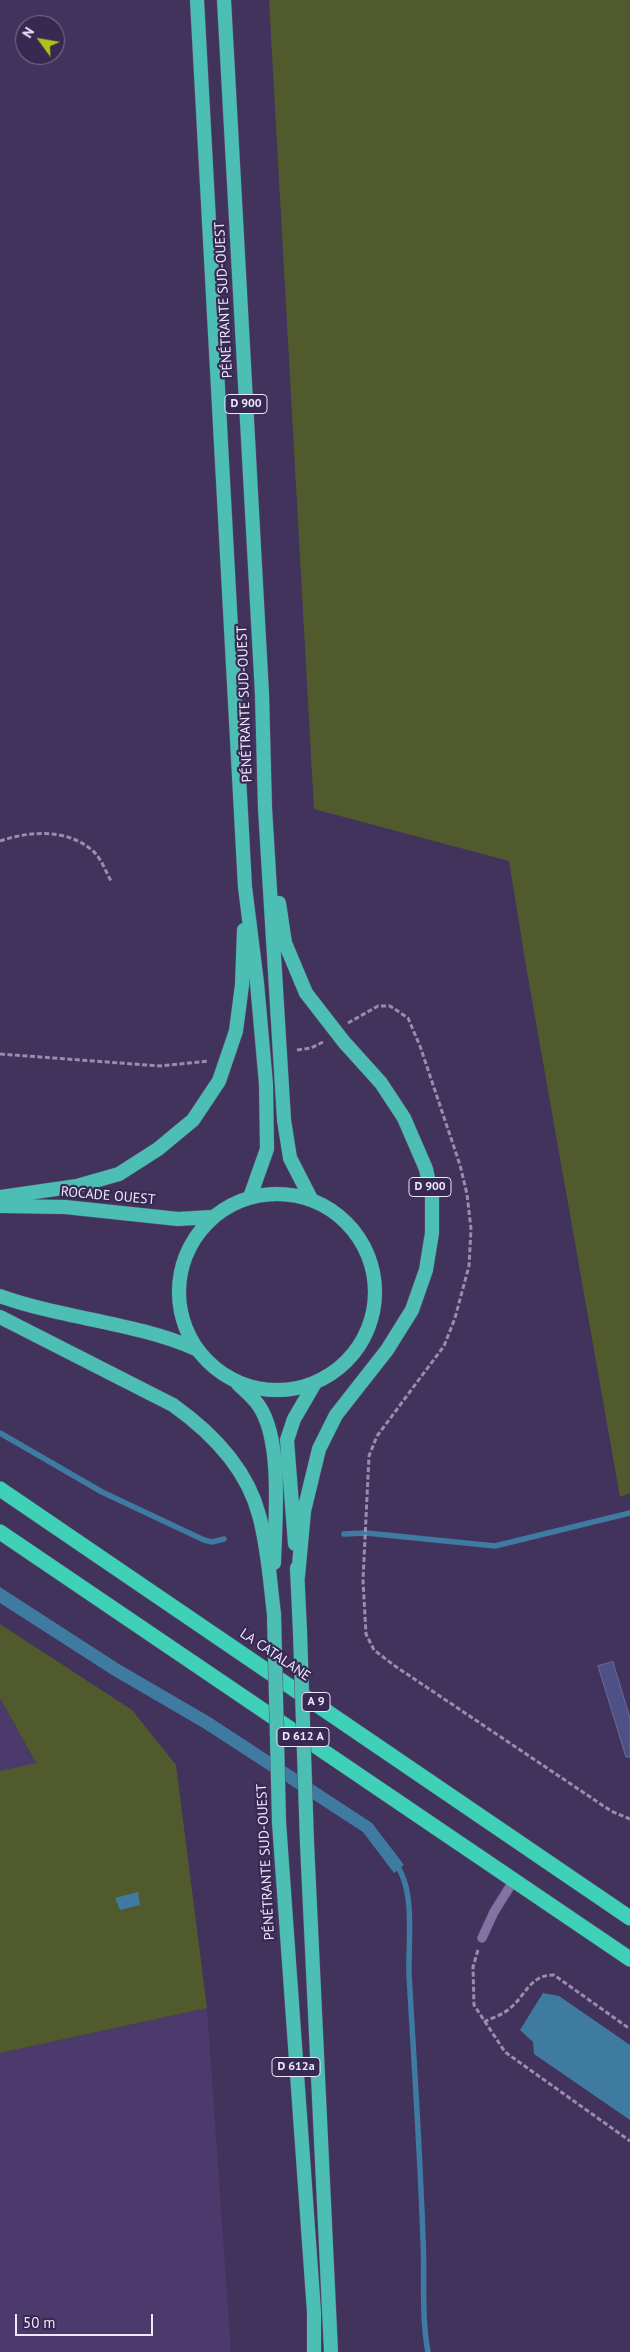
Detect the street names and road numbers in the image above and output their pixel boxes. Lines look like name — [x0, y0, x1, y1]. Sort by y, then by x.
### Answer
street label: PÉNÉTRANTE SUD-OUEST — [212, 221, 236, 379]
road number: D 900 — [225, 394, 267, 414]
street label: PÉNÉTRANTE SUD-OUEST — [234, 625, 256, 783]
road number: D 900 — [409, 1178, 451, 1196]
street label: ROCADE OUEST — [60, 1183, 156, 1209]
street label: LA CATALANE — [236, 1625, 314, 1685]
road number: A 9 — [302, 1692, 330, 1711]
road number: D 612 A — [277, 1728, 329, 1746]
street label: PÉNÉTRANTE SUD-OUEST — [254, 1783, 278, 1941]
road number: D 612a — [272, 2058, 320, 2076]

